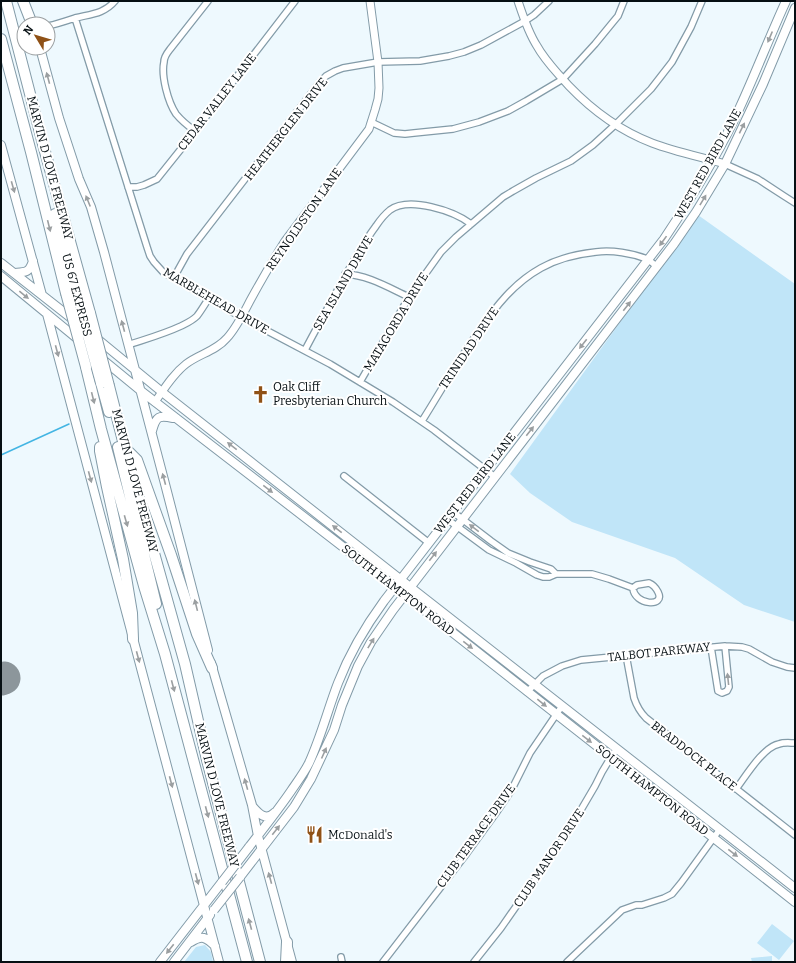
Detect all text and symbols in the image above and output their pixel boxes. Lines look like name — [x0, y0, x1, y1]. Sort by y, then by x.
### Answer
north arrow — [16, 16, 56, 56]
text: N — [21, 22, 37, 38]
one-way arrow — [767, 31, 773, 42]
street label: CEDAR VALLEY LANE — [175, 51, 259, 153]
one-way arrow — [45, 72, 51, 84]
street label: HEATHERGLEN DRIVE — [242, 75, 330, 183]
street label: MARVIN D LOVE FREEWAY — [24, 94, 76, 242]
street label: WEST RED BIRD LANE — [672, 106, 744, 222]
one-way arrow — [739, 123, 745, 134]
street label: REYNOLDSTON LANE — [263, 165, 345, 273]
one-way arrow — [10, 181, 16, 193]
one-way arrow — [699, 194, 706, 206]
one-way arrow — [85, 195, 91, 207]
one-way arrow — [46, 220, 52, 232]
street label: SEA ISLAND DRIVE — [310, 233, 376, 333]
one-way arrow — [659, 236, 667, 246]
street label: US 67 EXPRESS — [59, 252, 95, 338]
street label: MARBLEHEAD DRIVE — [161, 265, 271, 337]
street label: MATAGORDA DRIVE — [361, 270, 431, 374]
one-way arrow — [19, 291, 29, 299]
one-way arrow — [622, 300, 631, 311]
street label: TRINIDAD DRIVE — [436, 304, 502, 392]
one-way arrow — [120, 320, 126, 333]
one-way arrow — [579, 338, 587, 349]
one-way arrow — [55, 345, 61, 358]
place label: Oak Cliff Presbyterian Church — [273, 380, 388, 408]
church icon: Oak Cliff Presbyterian Church — [250, 384, 270, 404]
one-way arrow — [91, 392, 97, 405]
street label: MARVIN D LOVE FREEWAY — [109, 407, 161, 555]
one-way arrow — [526, 425, 534, 436]
street label: WEST RED BIRD LANE — [431, 430, 519, 536]
one-way arrow — [226, 442, 237, 451]
one-way arrow — [88, 471, 94, 483]
one-way arrow — [161, 473, 167, 485]
one-way arrow — [262, 485, 273, 493]
one-way arrow — [123, 515, 129, 527]
one-way arrow — [331, 525, 342, 534]
one-way arrow — [469, 525, 479, 533]
street label: SOUTH HAMPTON ROAD — [339, 542, 457, 638]
one-way arrow — [429, 551, 438, 562]
one-way arrow — [193, 599, 199, 611]
one-way arrow — [367, 637, 374, 649]
one-way arrow — [462, 640, 473, 649]
street label: TALBOT PARKWAY — [607, 640, 711, 664]
one-way arrow — [135, 651, 141, 663]
one-way arrow — [725, 673, 732, 685]
one-way arrow — [171, 680, 177, 693]
one-way arrow — [536, 699, 547, 707]
street label: BRADDOCK PLACE — [648, 718, 740, 794]
street label: MARVIN D LOVE FREEWAY — [192, 721, 242, 869]
one-way arrow — [581, 734, 592, 743]
street label: SOUTH HAMPTON ROAD — [593, 742, 711, 838]
one-way arrow — [321, 747, 327, 758]
one-way arrow — [169, 776, 175, 789]
one-way arrow — [243, 778, 249, 790]
street label: CLUB TERRACE DRIVE — [434, 782, 518, 890]
one-way arrow — [204, 806, 210, 818]
street label: CLUB MANOR DRIVE — [511, 806, 587, 910]
one-way arrow — [271, 825, 279, 835]
restaurant icon: McDonald's — [305, 825, 325, 845]
place label: McDonald's — [328, 828, 393, 842]
one-way arrow — [727, 849, 738, 858]
one-way arrow — [267, 872, 273, 884]
one-way arrow — [195, 873, 201, 886]
one-way arrow — [247, 918, 253, 931]
one-way arrow — [166, 943, 175, 954]

